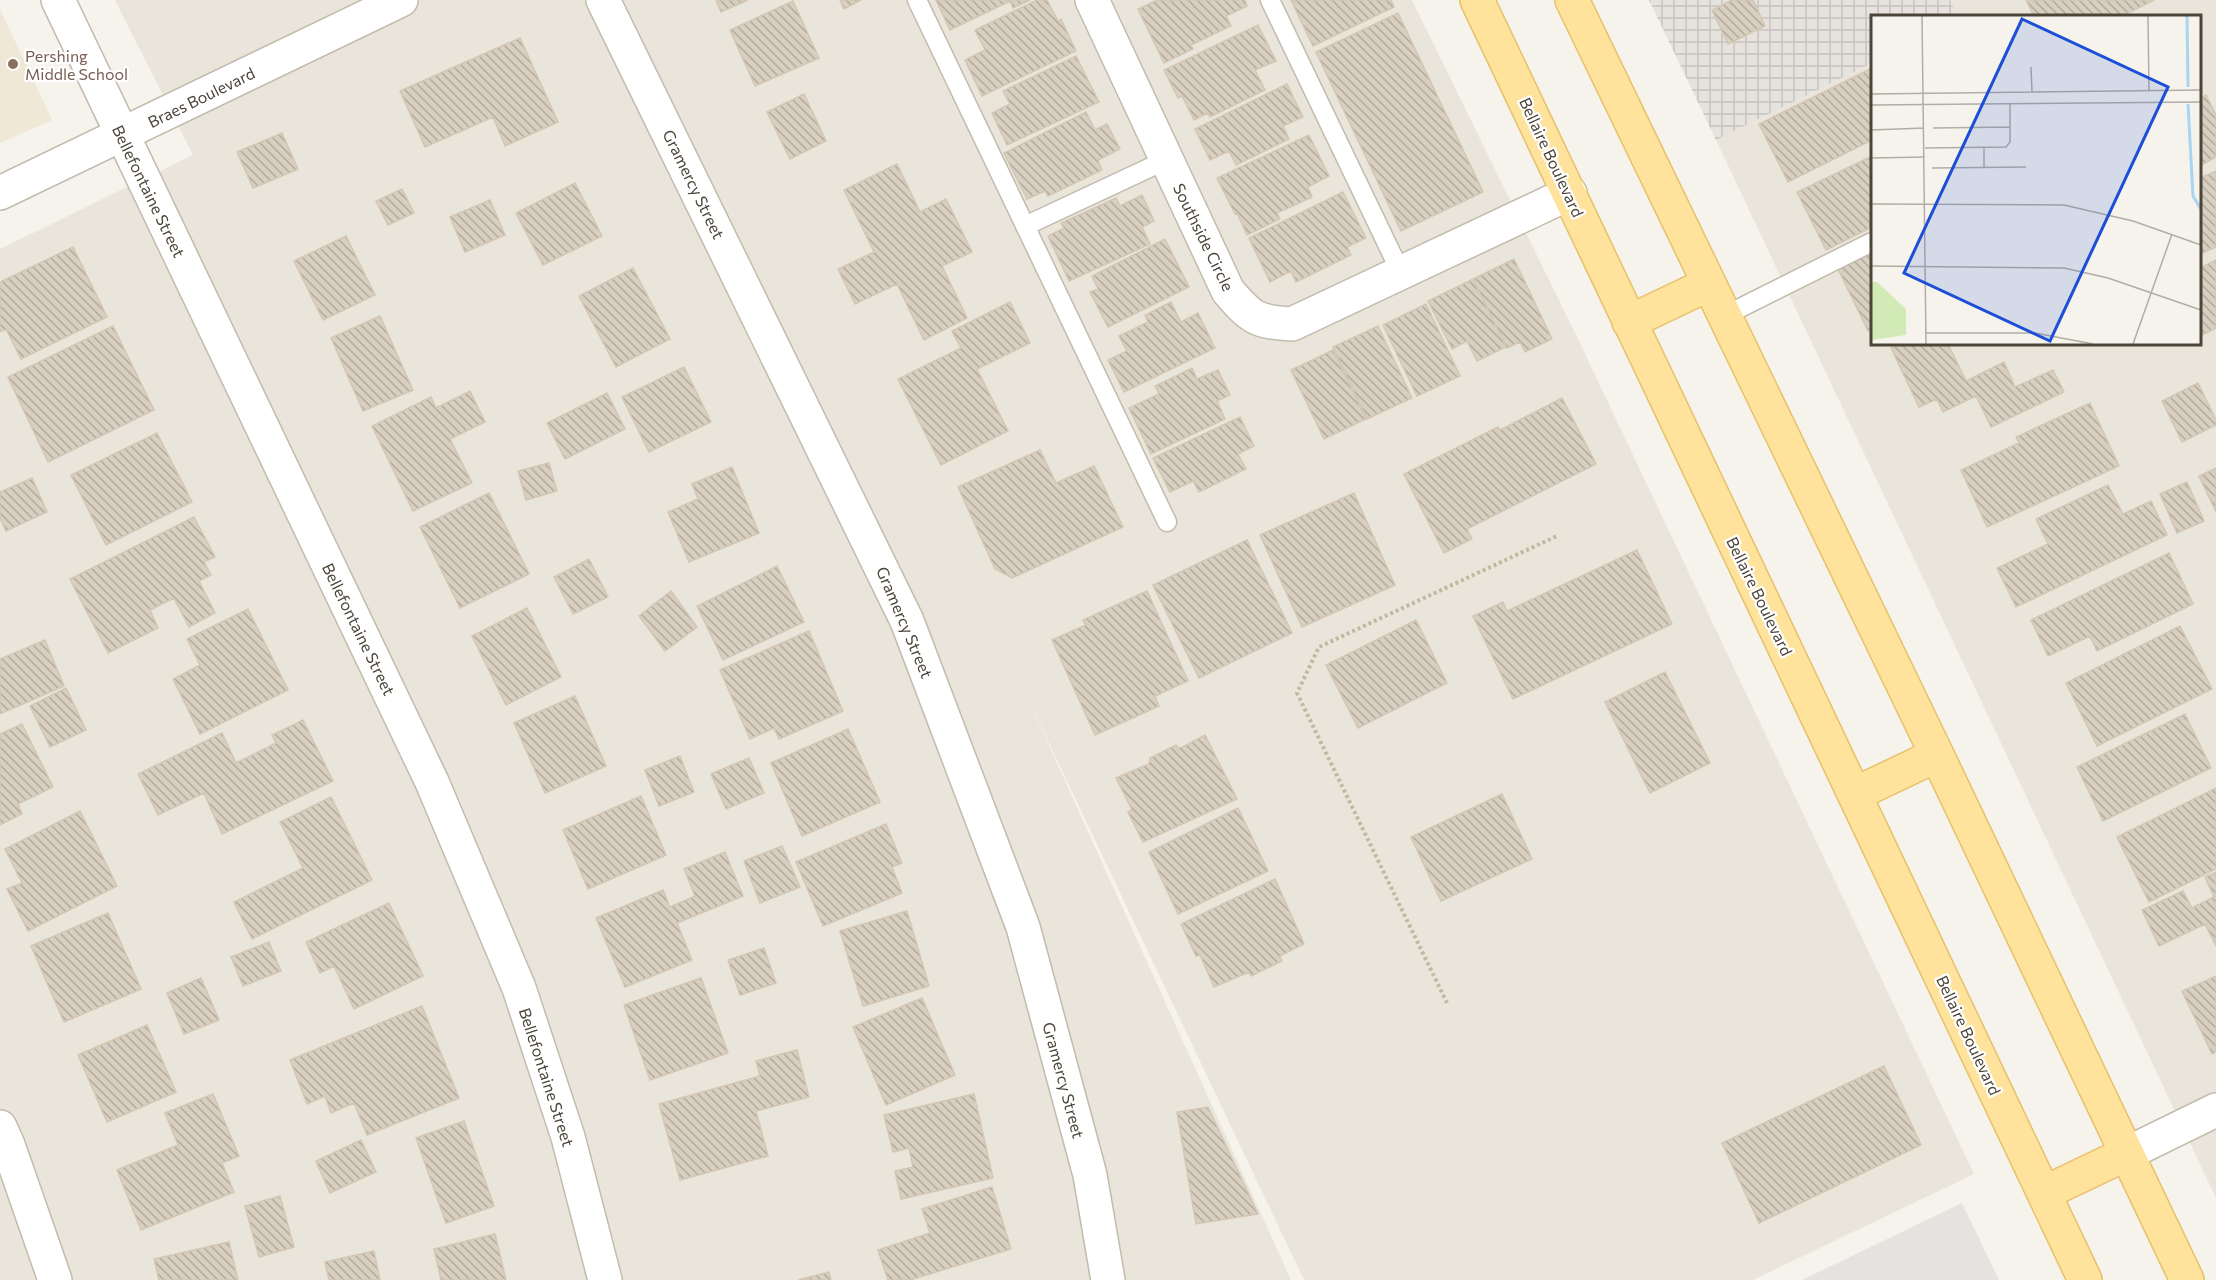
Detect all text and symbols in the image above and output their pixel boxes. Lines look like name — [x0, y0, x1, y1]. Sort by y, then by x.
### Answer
inset map — [1871, 15, 2201, 345]
place label: Pershing Middle School — [25, 46, 128, 83]
marker: Pershing Middle School — [6, 57, 20, 71]
street label: Braes Boulevard — [144, 63, 258, 131]
street label: Bellaire Boulevard — [1516, 94, 1588, 220]
street label: Bellefontaine Street — [109, 122, 189, 261]
street label: Gramercy Street — [659, 126, 729, 242]
street label: Southside Circle — [1170, 180, 1238, 294]
street label: Bellaire Boulevard — [1723, 533, 1797, 659]
street label: Bellefontaine Street — [319, 560, 399, 699]
street label: Gramercy Street — [873, 563, 937, 681]
street label: Bellaire Boulevard — [1933, 972, 2005, 1098]
street label: Bellefontaine Street — [516, 1005, 579, 1149]
street label: Gramercy Street — [1039, 1020, 1089, 1141]

